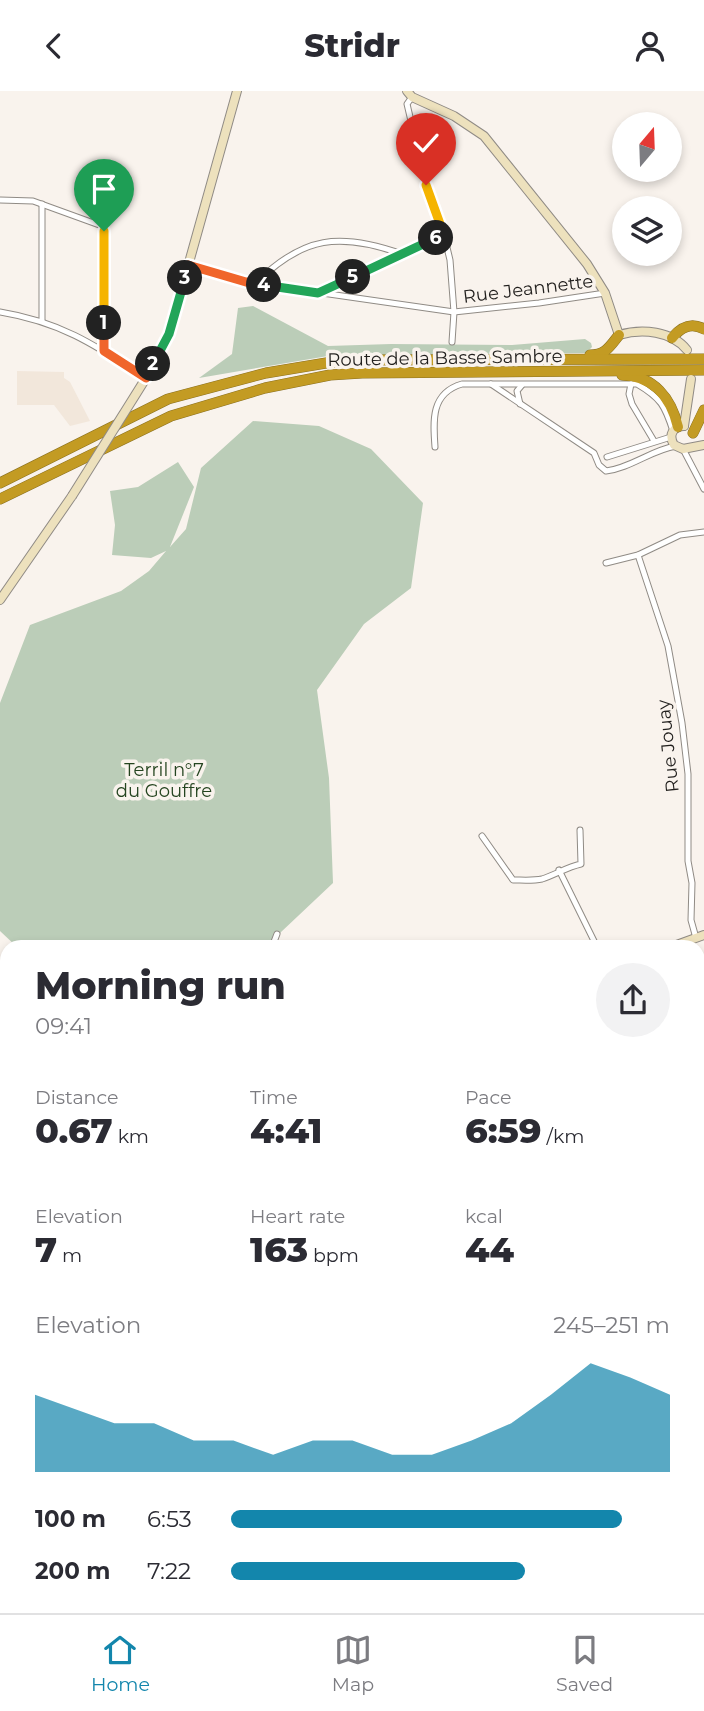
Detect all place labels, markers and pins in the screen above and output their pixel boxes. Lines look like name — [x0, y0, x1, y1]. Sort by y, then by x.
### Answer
pin — [396, 113, 456, 185]
pin — [74, 159, 134, 231]
pin: 6 — [418, 221, 453, 255]
pin: 5 — [336, 259, 370, 295]
pin: 3 — [168, 261, 202, 295]
pin: 4 — [246, 267, 282, 303]
pin: 1 — [86, 306, 122, 341]
pin: 2 — [136, 347, 170, 381]

